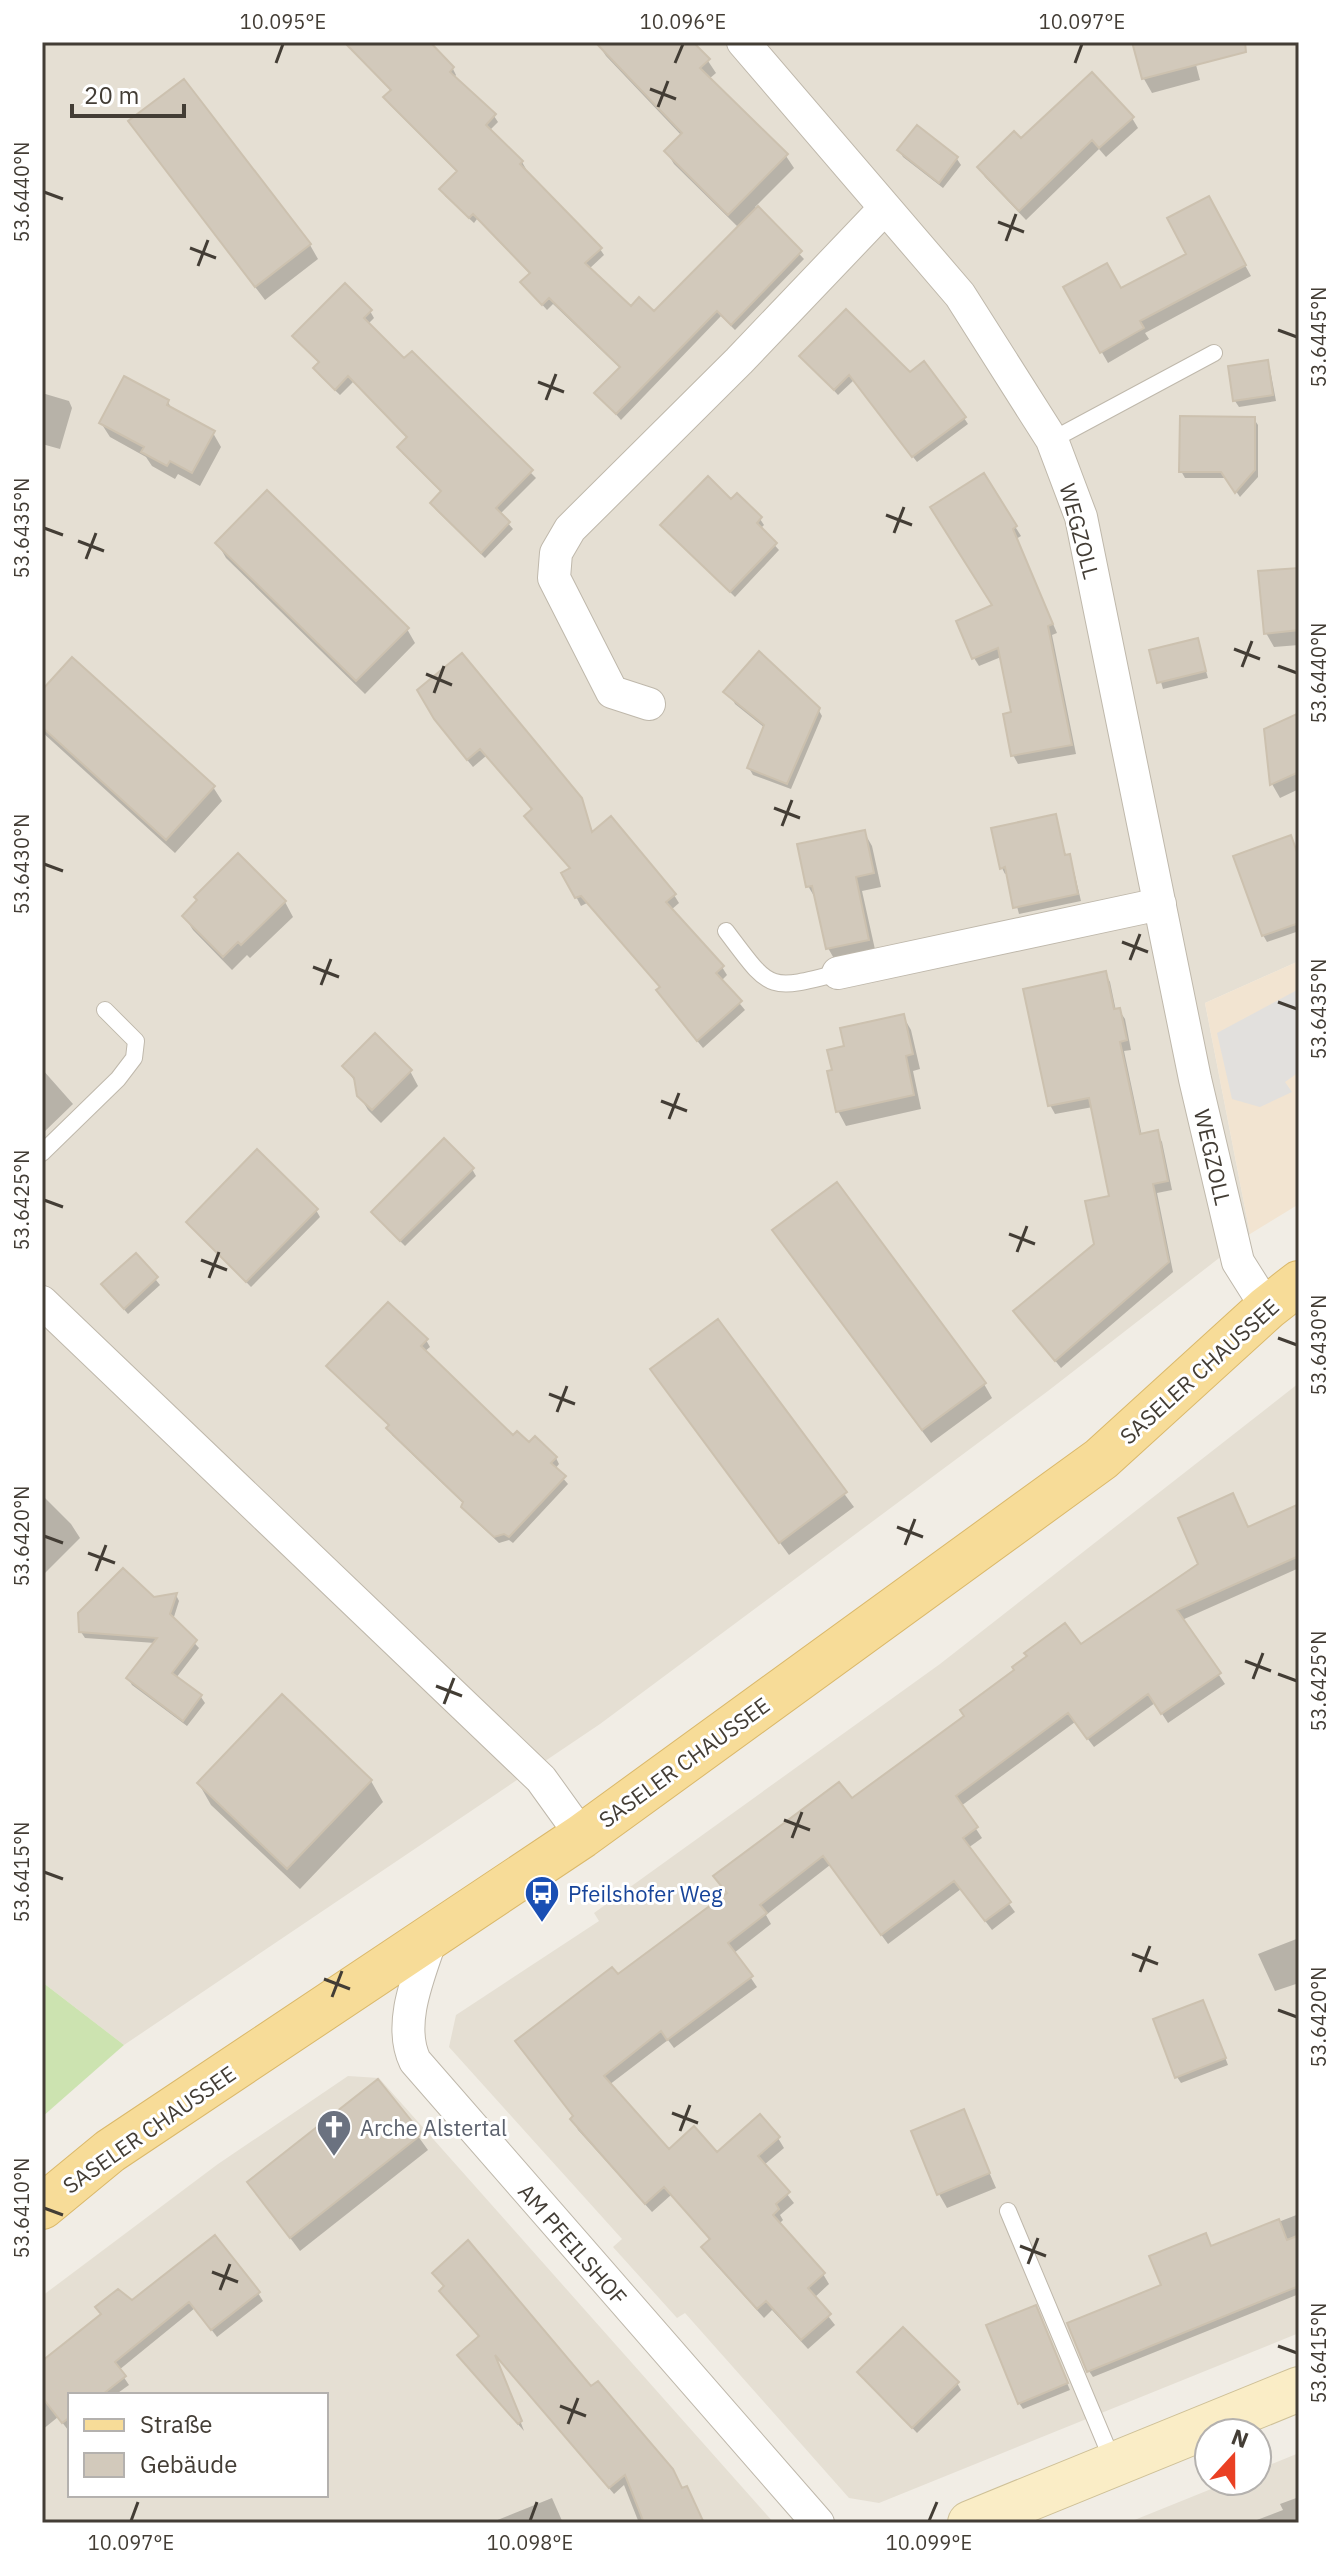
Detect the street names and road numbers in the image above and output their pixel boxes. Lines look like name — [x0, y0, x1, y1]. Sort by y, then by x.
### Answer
street label: WEGZOLL — [1053, 480, 1107, 582]
street label: WEGZOLL — [1188, 1106, 1238, 1208]
street label: SASELER CHAUSSEE — [1113, 1292, 1285, 1450]
street label: SASELER CHAUSSEE — [593, 1690, 775, 1834]
street label: SASELER CHAUSSEE — [57, 2058, 241, 2200]
street label: AM PFEILSHOF — [512, 2177, 634, 2311]

